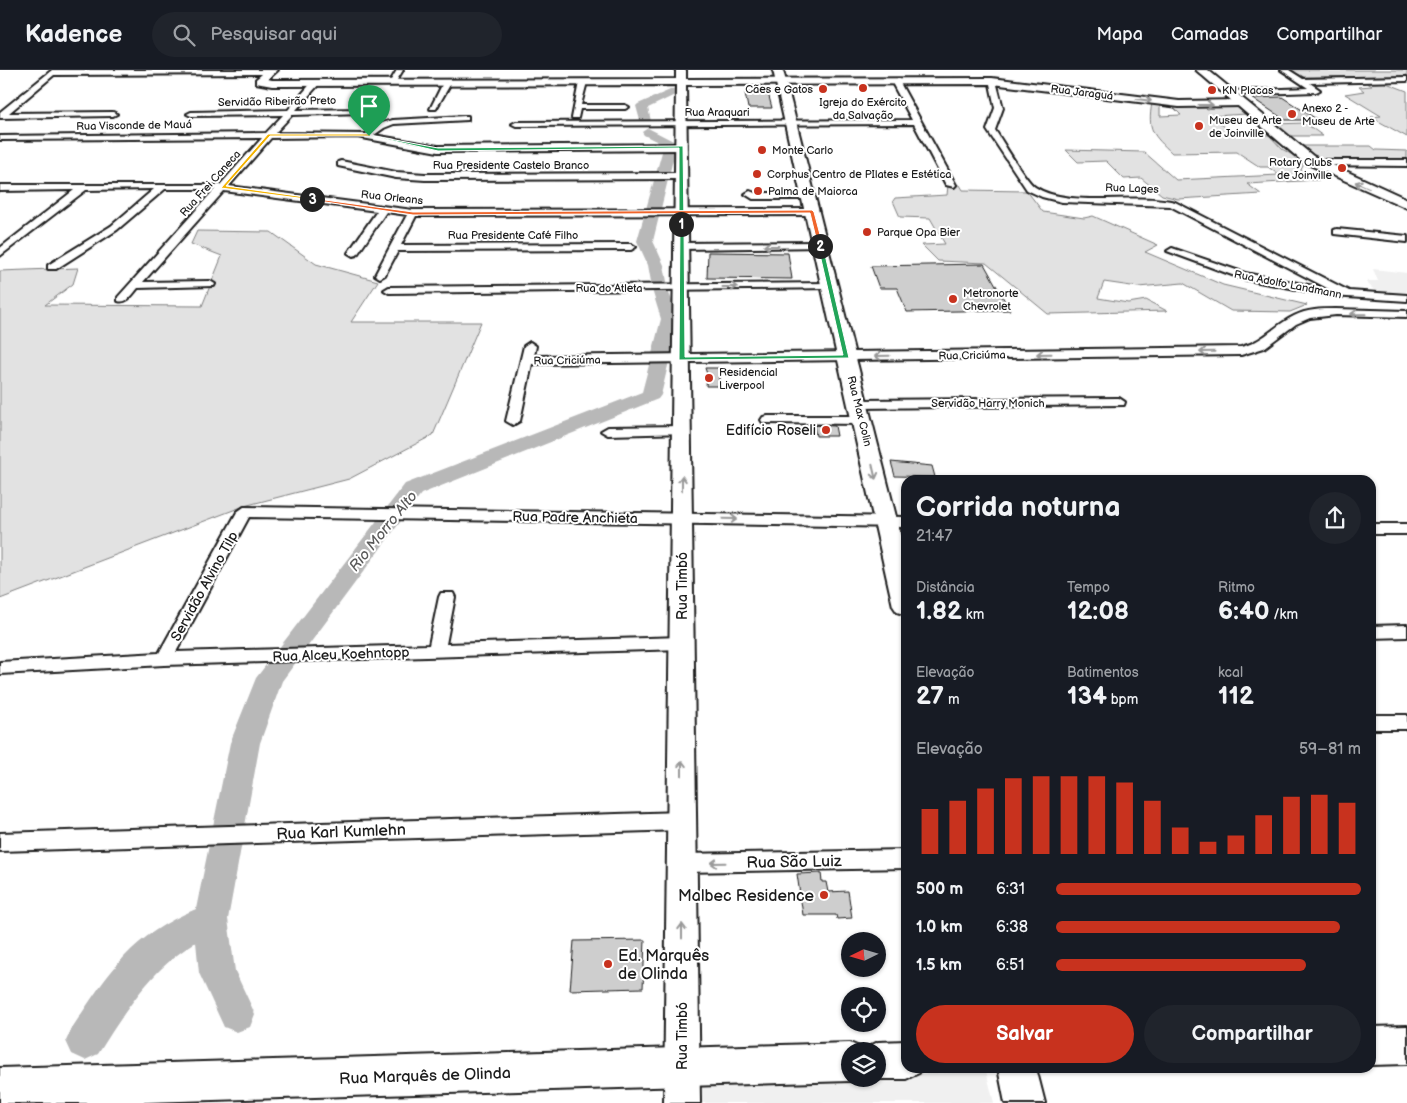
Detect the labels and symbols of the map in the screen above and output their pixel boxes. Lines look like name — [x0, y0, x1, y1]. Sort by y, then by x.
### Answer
marker: Igreja do Exército da Salvação — [857, 82, 869, 94]
street label: Rua Jaraguá — [1050, 82, 1114, 103]
place label: Cães e Gatos — [745, 83, 814, 96]
marker: Cães e Gatos — [817, 83, 829, 95]
marker: KN Placas — [1206, 84, 1218, 96]
place label: KN Placas — [1222, 84, 1274, 97]
pin — [348, 85, 390, 136]
street label: Servidão Ribeirão Preto — [218, 94, 336, 109]
one-way arrow — [1136, 95, 1152, 105]
place label: Igreja do Exército da Salvação — [819, 96, 907, 122]
one-way arrow — [1198, 100, 1214, 110]
place label: Anexo 2 - Museu de Arte — [1302, 102, 1375, 128]
street label: Rua Araquari — [684, 106, 750, 119]
marker: Anexo 2 - Museu de Arte — [1286, 108, 1298, 120]
place label: Museu de Arte de Joinville — [1209, 114, 1282, 140]
street label: Rua Visconde de Mauá — [76, 118, 192, 133]
marker: Museu de Arte de Joinville — [1193, 120, 1205, 132]
marker: Monte Carlo — [756, 144, 768, 156]
place label: Monte Carlo — [772, 144, 833, 157]
street label: Rua Frei Caneca — [177, 148, 243, 219]
place label: Rotary Clubs de Joinville — [1269, 156, 1333, 182]
street label: Rua Presidente Castelo Branco — [433, 159, 589, 172]
marker: Rotary Clubs de Joinville — [1336, 162, 1348, 174]
marker: Corphus Centro de PIlates e Estética — [751, 168, 763, 180]
place label: Corphus Centro de PIlates e Estética — [767, 168, 951, 181]
one-way arrow — [1355, 179, 1370, 189]
street label: Rua Lages — [1105, 181, 1160, 196]
marker: Palma de Maiorca — [752, 185, 764, 197]
place label: Palma de Maiorca — [768, 185, 858, 198]
pin: 3 — [300, 186, 324, 212]
street label: Rua Orleans — [360, 188, 424, 207]
pin: 1 — [668, 212, 694, 236]
marker: Parque Opa Bier — [861, 226, 873, 238]
place label: Parque Opa Bier — [877, 226, 961, 239]
street label: Rua Presidente Café Filho — [448, 229, 578, 242]
pin: 2 — [808, 234, 832, 258]
one-way arrow — [763, 241, 780, 251]
street label: Rua Adolfo Landmann — [1233, 268, 1343, 301]
street label: Rua do Atleta — [576, 282, 642, 295]
one-way arrow — [722, 282, 738, 292]
place label: Metronorte Chevrolet — [963, 287, 1019, 313]
marker: Metronorte Chevrolet — [947, 293, 959, 305]
one-way arrow — [1351, 309, 1367, 319]
one-way arrow — [1199, 347, 1216, 357]
street label: Rua Criciúma — [938, 348, 1006, 363]
one-way arrow — [1037, 349, 1053, 359]
one-way arrow — [874, 351, 890, 361]
street label: Rua Criciúma — [533, 353, 601, 368]
place label: Residencial Liverpool — [719, 366, 778, 392]
marker: Residencial Liverpool — [703, 372, 715, 384]
street label: Rua Max Colin — [844, 374, 875, 448]
street label: Servidão Harry Monich — [931, 397, 1045, 410]
place label: Edifício Roseli — [726, 422, 816, 439]
marker: Edifício Roseli — [820, 424, 832, 436]
one-way arrow — [870, 463, 879, 479]
one-way arrow — [677, 475, 687, 492]
water label: Rio Morro Alto — [345, 487, 422, 575]
street label: Rua Padre Anchieta — [512, 508, 638, 527]
one-way arrow — [722, 515, 738, 524]
street label: Servidão Alvino Tilp — [167, 528, 242, 644]
street label: Rua Timbó — [674, 552, 691, 620]
street label: Rua Alceu Koehntopp — [272, 644, 410, 665]
one-way arrow — [677, 760, 687, 776]
street label: Rua Karl Kumlehn — [276, 821, 406, 844]
street label: Rua São Luiz — [746, 852, 842, 873]
one-way arrow — [710, 858, 726, 867]
place label: Malbec Residence — [678, 887, 815, 906]
marker: Malbec Residence — [818, 889, 830, 901]
one-way arrow — [677, 923, 687, 939]
north arrow — [841, 932, 886, 978]
place label: Ed. Marquês de Olinda — [618, 947, 709, 984]
marker: Ed. Marquês de Olinda — [602, 958, 614, 970]
street label: Rua Timbó — [674, 1002, 691, 1070]
street label: Rua Marquês de Olinda — [339, 1064, 511, 1089]

